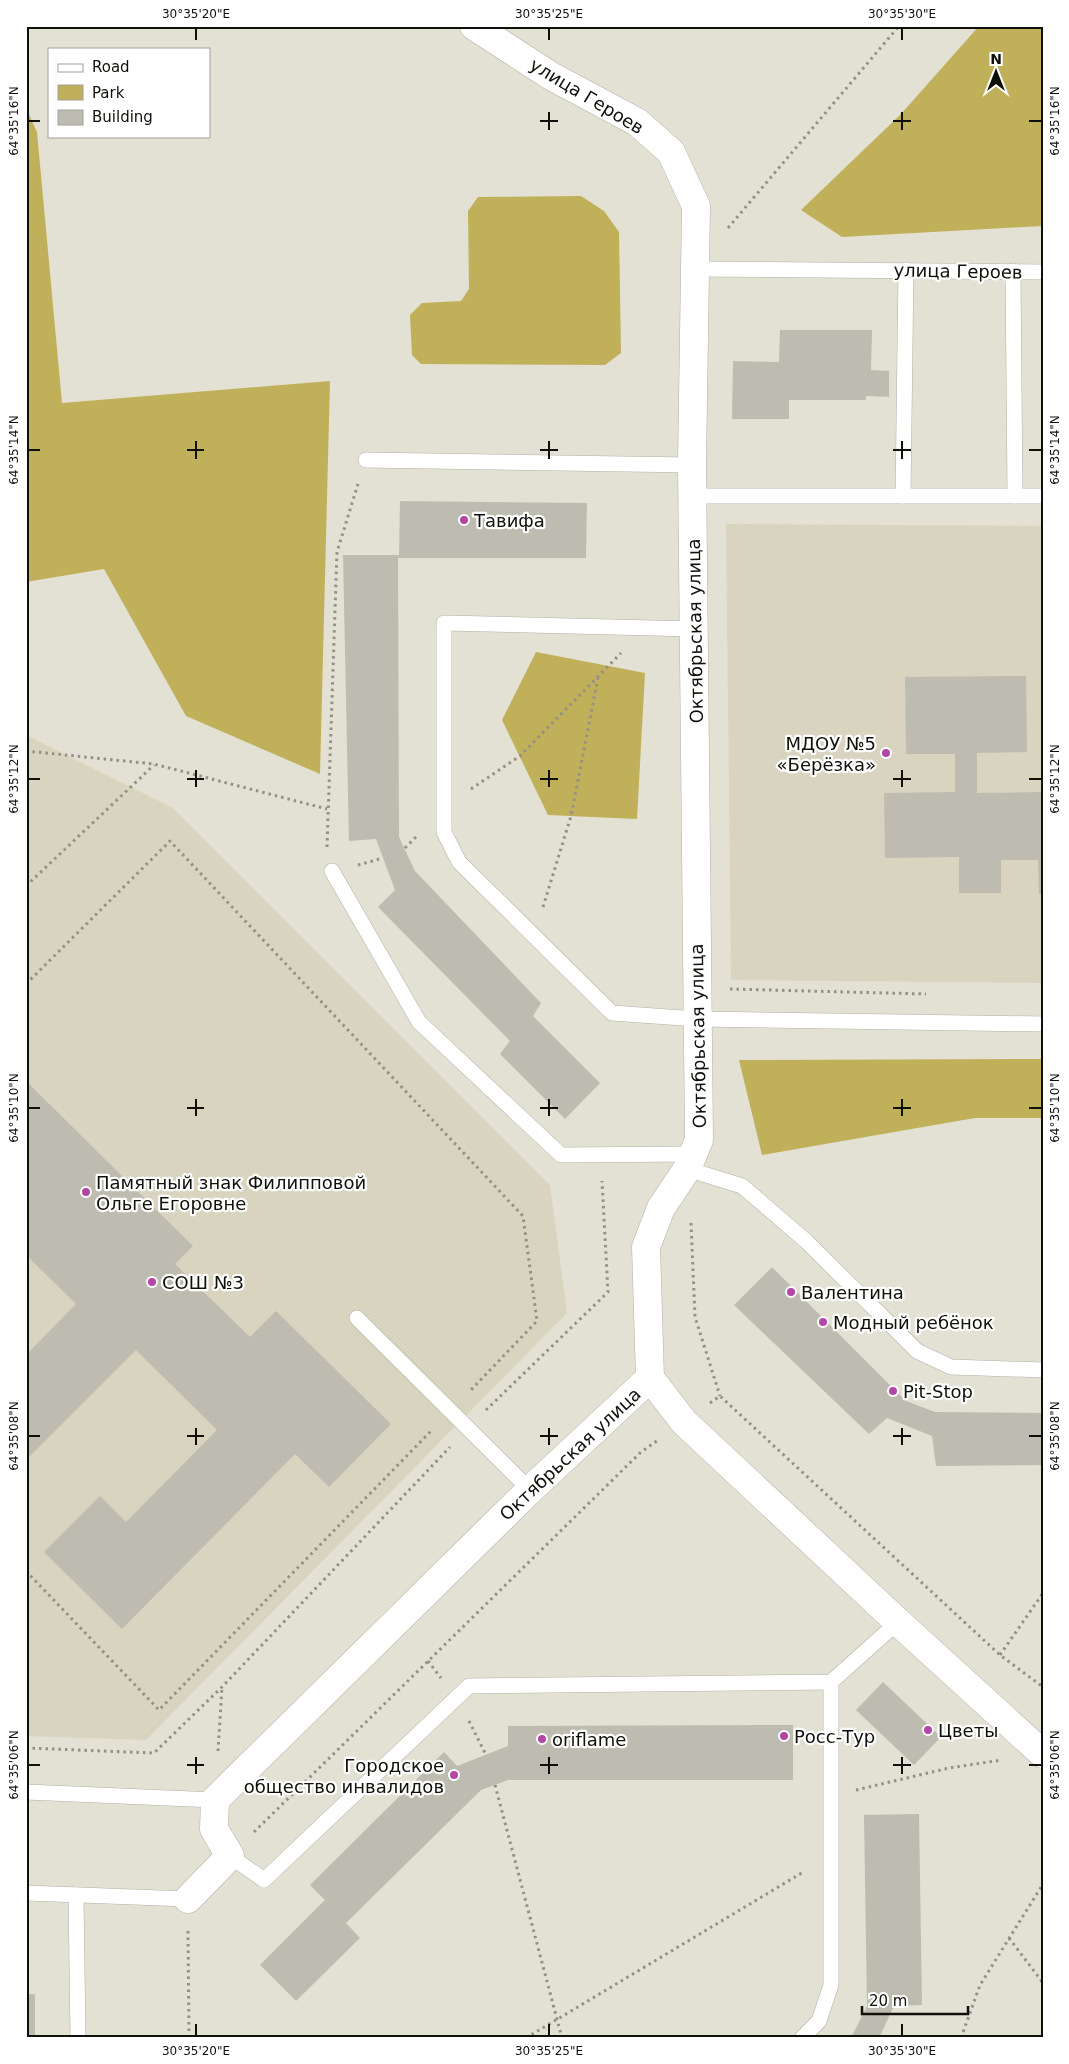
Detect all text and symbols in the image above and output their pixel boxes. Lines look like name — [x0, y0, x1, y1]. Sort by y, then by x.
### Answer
text: 30°35'20"E — [162, 7, 230, 21]
text: 30°35'25"E — [515, 7, 583, 21]
text: 30°35'30"E — [868, 7, 936, 21]
legend — [48, 48, 210, 138]
north arrow — [972, 48, 1022, 98]
text: N — [990, 51, 1002, 67]
street label: улица Героев — [526, 54, 648, 138]
text: Road — [92, 58, 130, 76]
text: Park — [92, 84, 125, 102]
text: 64°35'16"N — [7, 86, 21, 156]
text: 64°35'16"N — [1048, 86, 1062, 156]
text: Building — [92, 108, 153, 126]
street label: улица Героев — [893, 259, 1023, 283]
text: 64°35'14"N — [7, 415, 21, 485]
text: 64°35'14"N — [1048, 415, 1062, 485]
place label: Тавифа — [473, 510, 545, 531]
marker: Тавифа — [458, 514, 470, 526]
street label: Октябрьская улица — [683, 538, 707, 724]
place label: МДОУ №5 «Берёзка» — [777, 733, 876, 775]
text: 64°35'12"N — [7, 744, 21, 814]
text: 64°35'12"N — [1048, 744, 1062, 814]
marker: МДОУ №5 «Берёзка» — [880, 747, 892, 759]
street label: Октябрьская улица — [686, 943, 710, 1129]
text: 64°35'10"N — [7, 1073, 21, 1143]
text: 64°35'10"N — [1048, 1073, 1062, 1143]
place label: Памятный знак Филипповой Ольге Егоровне — [96, 1172, 366, 1214]
marker: Памятный знак Филипповой Ольге Егоровне — [80, 1186, 92, 1198]
place label: СОШ №3 — [162, 1272, 244, 1293]
marker: СОШ №3 — [146, 1276, 158, 1288]
place label: Валентина — [801, 1282, 904, 1303]
marker: Валентина — [785, 1286, 797, 1298]
place label: Модный ребёнок — [833, 1312, 994, 1333]
marker: Модный ребёнок — [817, 1316, 829, 1328]
place label: Pit-Stop — [903, 1381, 973, 1402]
street label: Октябрьская улица — [495, 1383, 645, 1525]
marker: Pit-Stop — [887, 1385, 899, 1397]
text: 64°35'08"N — [7, 1401, 21, 1471]
text: 64°35'08"N — [1048, 1401, 1062, 1471]
place label: Цветы — [938, 1720, 998, 1741]
marker: Цветы — [922, 1724, 934, 1736]
place label: Росс-Тур — [794, 1726, 875, 1747]
place label: oriflame — [552, 1729, 626, 1750]
text: 64°35'06"N — [7, 1730, 21, 1800]
marker: Росс-Тур — [778, 1730, 790, 1742]
text: 64°35'06"N — [1048, 1730, 1062, 1800]
marker: oriflame — [536, 1733, 548, 1745]
place label: Городское общество инвалидов — [244, 1755, 444, 1797]
marker: Городское общество инвалидов — [448, 1769, 460, 1781]
scale bar — [862, 1984, 968, 2016]
text: 20 m — [869, 1992, 907, 2010]
text: 30°35'20"E — [162, 2044, 230, 2058]
text: 30°35'25"E — [515, 2044, 583, 2058]
text: 30°35'30"E — [868, 2044, 936, 2058]

